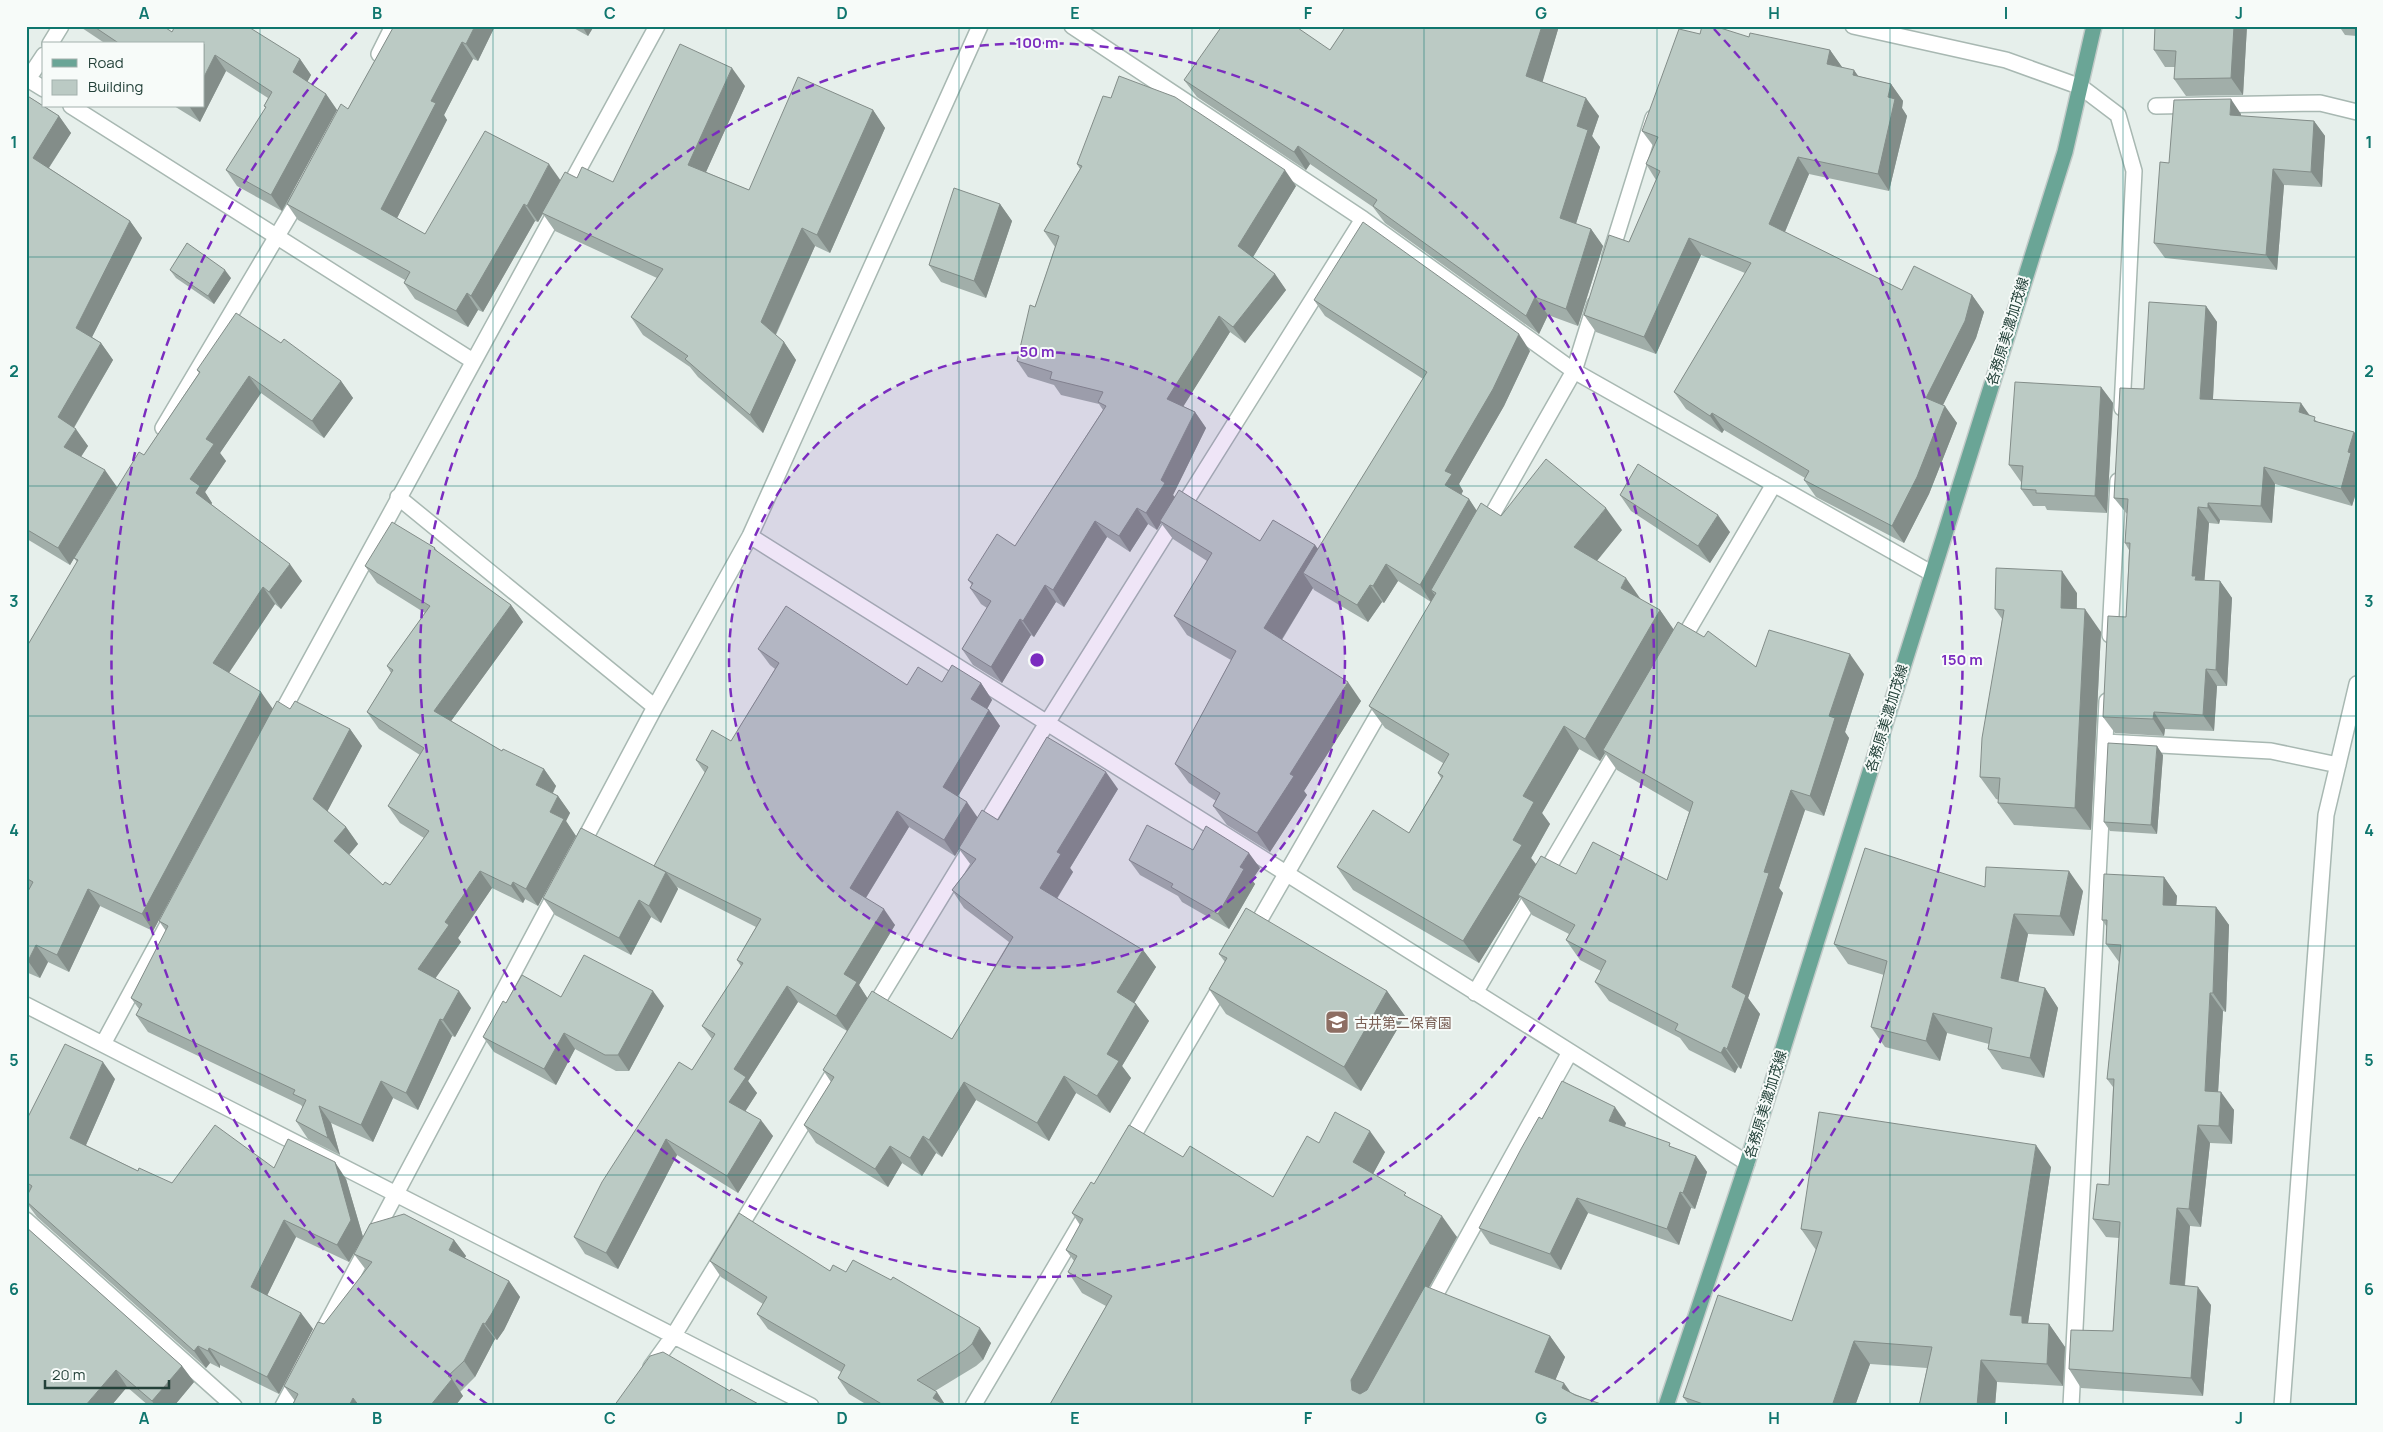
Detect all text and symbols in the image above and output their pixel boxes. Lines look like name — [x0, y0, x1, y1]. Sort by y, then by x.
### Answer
text: A — [139, 2, 150, 24]
text: B — [372, 2, 382, 24]
text: C — [604, 2, 616, 24]
text: D — [836, 2, 848, 24]
text: E — [1070, 2, 1080, 24]
text: F — [1304, 2, 1313, 24]
text: G — [1535, 2, 1547, 24]
text: H — [1768, 2, 1780, 24]
text: I — [2004, 2, 2008, 24]
text: J — [2235, 2, 2243, 24]
text: 100 m — [1016, 32, 1058, 53]
legend — [42, 42, 205, 108]
text: Road — [88, 52, 124, 73]
text: Building — [88, 76, 143, 97]
text: 1 — [10, 131, 18, 153]
text: 1 — [2365, 131, 2373, 153]
street label: 各務原美濃加茂線 — [1982, 275, 2032, 387]
text: 50 m — [1019, 341, 1055, 362]
text: 2 — [9, 360, 19, 382]
text: 2 — [2364, 360, 2374, 382]
text: 3 — [9, 590, 19, 612]
text: 3 — [2364, 590, 2374, 612]
text: 150 m — [1941, 649, 1983, 670]
centre of rings — [1028, 651, 1046, 669]
street label: 各務原美濃加茂線 — [1861, 662, 1911, 774]
text: 4 — [9, 819, 19, 841]
text: 4 — [2364, 819, 2374, 841]
school or university icon: 古井第二保育園 — [1324, 1009, 1350, 1035]
place label: 古井第二保育園 — [1354, 1013, 1452, 1032]
street label: 各務原美濃加茂線 — [1740, 1048, 1790, 1160]
text: 5 — [9, 1049, 19, 1071]
text: 5 — [2364, 1049, 2374, 1071]
text: 6 — [9, 1278, 19, 1300]
text: 6 — [2364, 1278, 2374, 1300]
scale bar — [45, 1357, 169, 1389]
text: 20 m — [52, 1364, 85, 1385]
text: A — [139, 1407, 150, 1429]
text: B — [372, 1407, 382, 1429]
text: C — [604, 1407, 616, 1429]
text: D — [836, 1407, 848, 1429]
text: E — [1070, 1407, 1080, 1429]
text: F — [1304, 1407, 1313, 1429]
text: G — [1535, 1407, 1547, 1429]
text: H — [1768, 1407, 1780, 1429]
text: I — [2004, 1407, 2008, 1429]
text: J — [2235, 1407, 2243, 1429]

